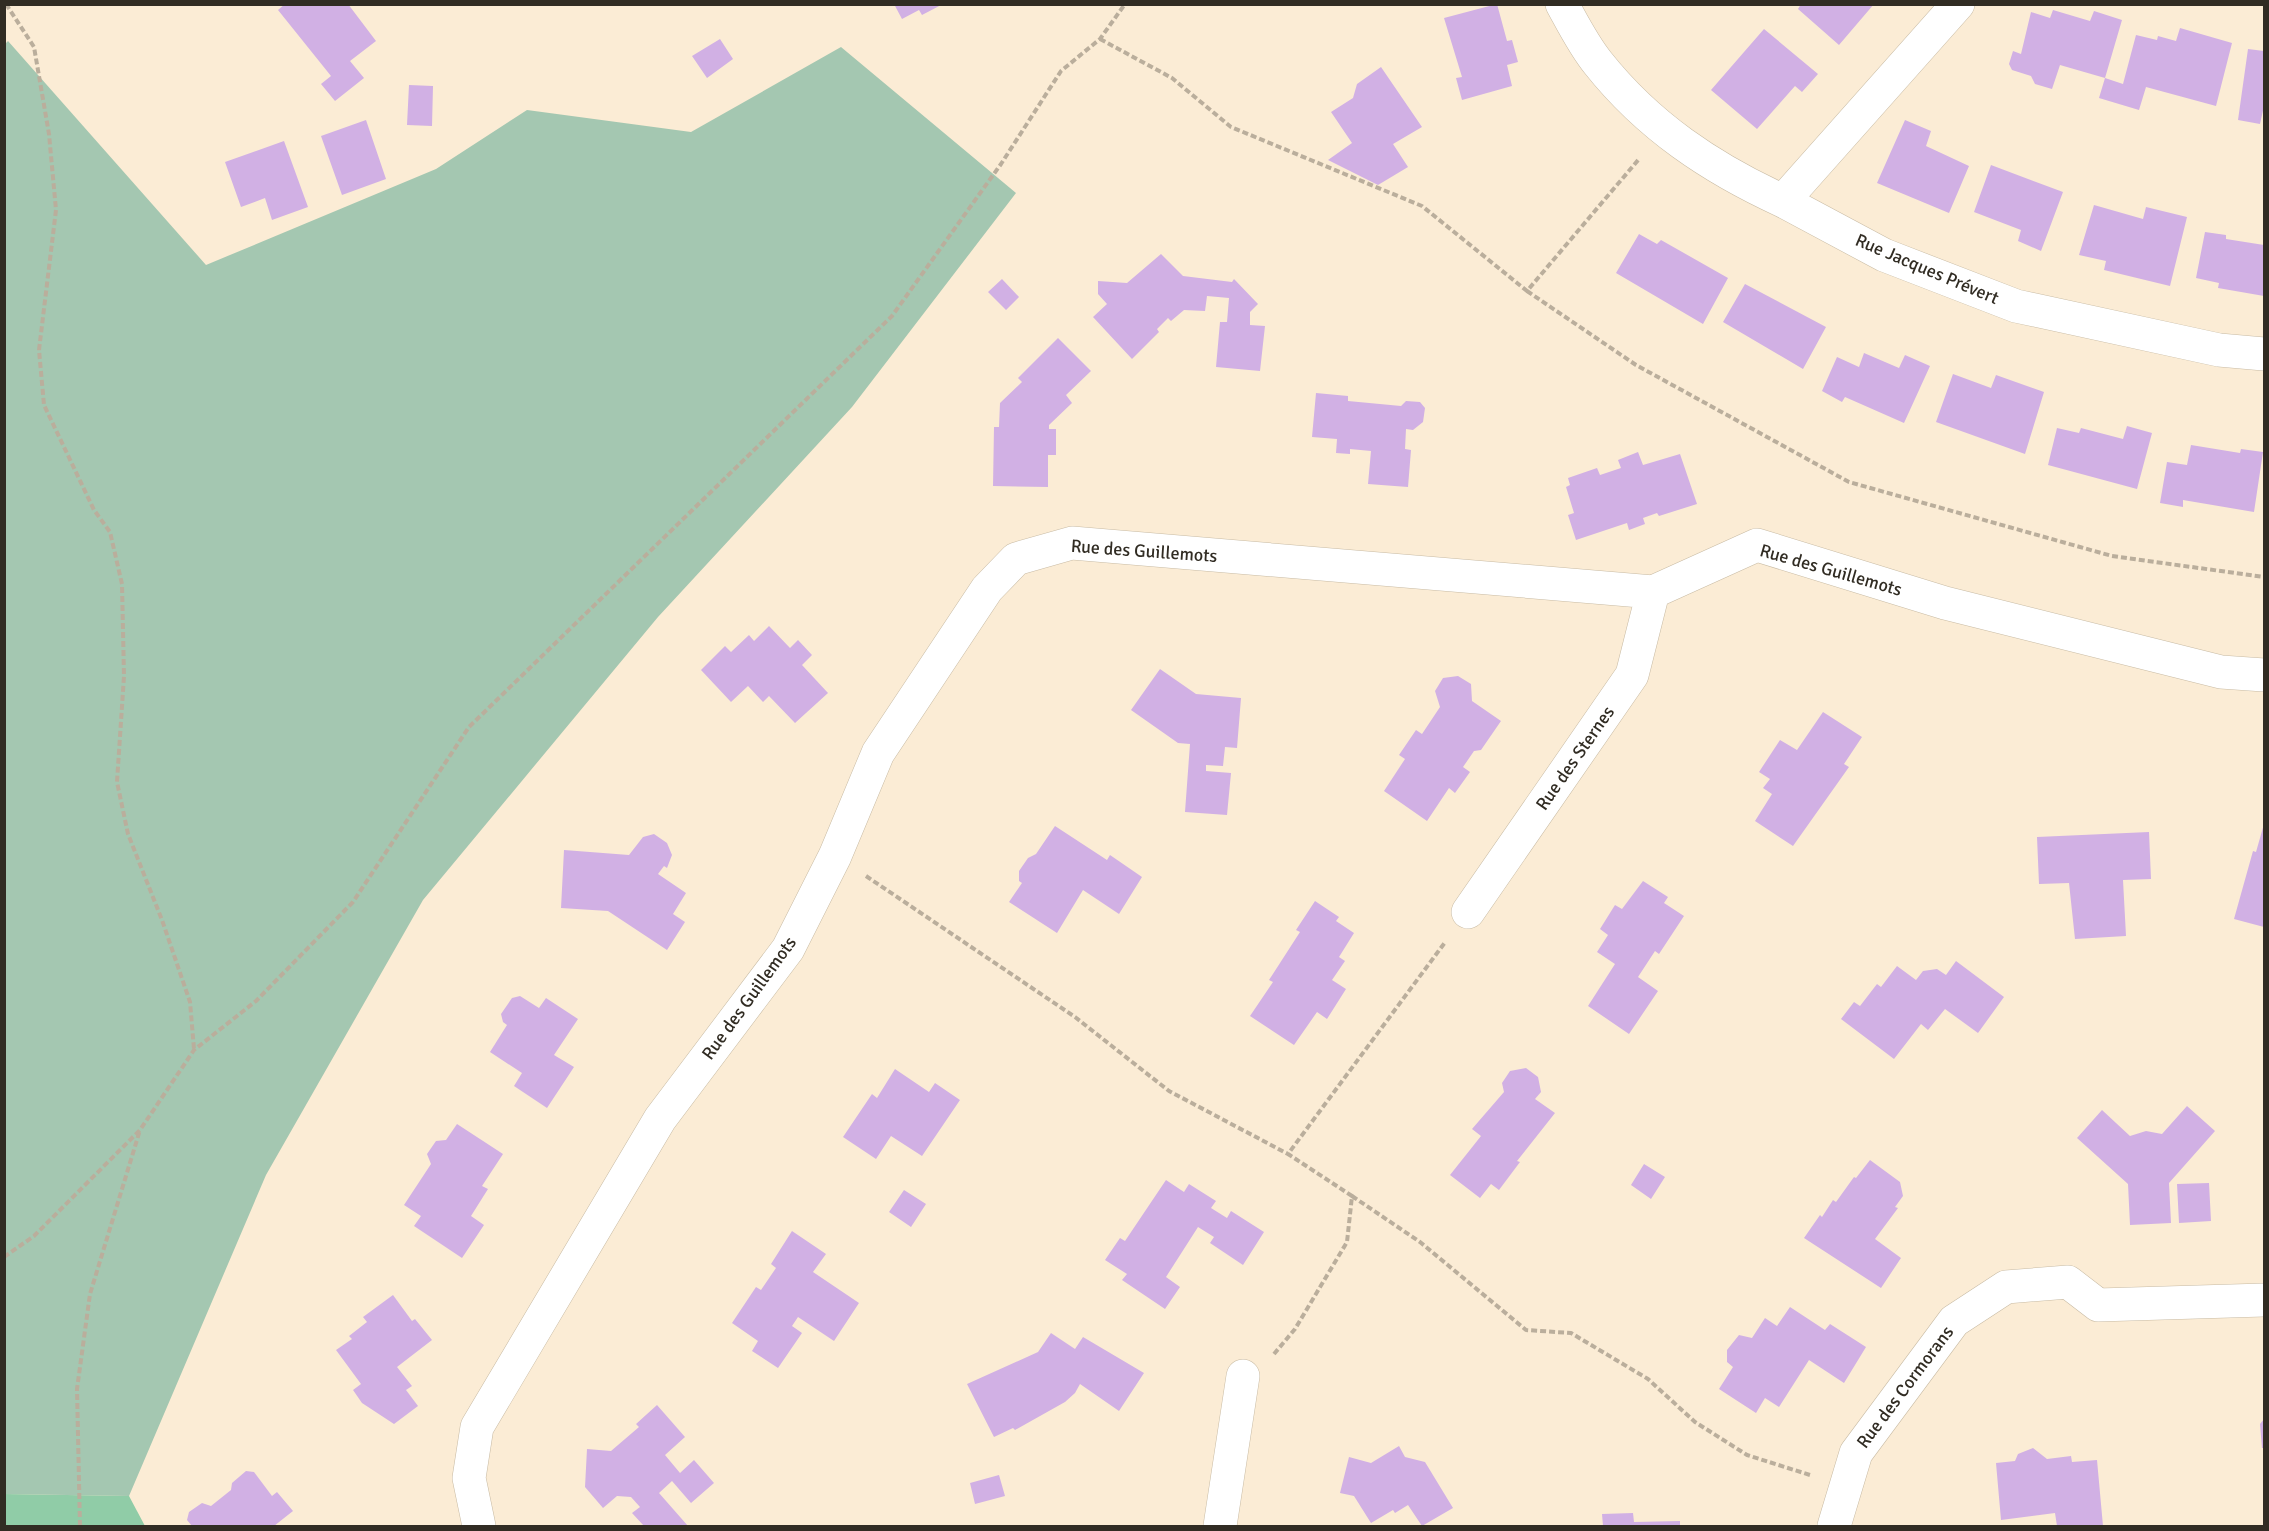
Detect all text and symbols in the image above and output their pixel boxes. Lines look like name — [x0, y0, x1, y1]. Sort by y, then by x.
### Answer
street label: Rue Jacques Prévert — [1852, 229, 2002, 309]
street label: Rue des Guillemots — [1070, 535, 1218, 567]
street label: Rue des Guillemots — [1757, 539, 1905, 601]
street label: Rue des Sternes — [1531, 702, 1619, 814]
street label: Rue des Guillemots — [697, 932, 801, 1064]
street label: Rue des Cormorans — [1852, 1321, 1958, 1452]

